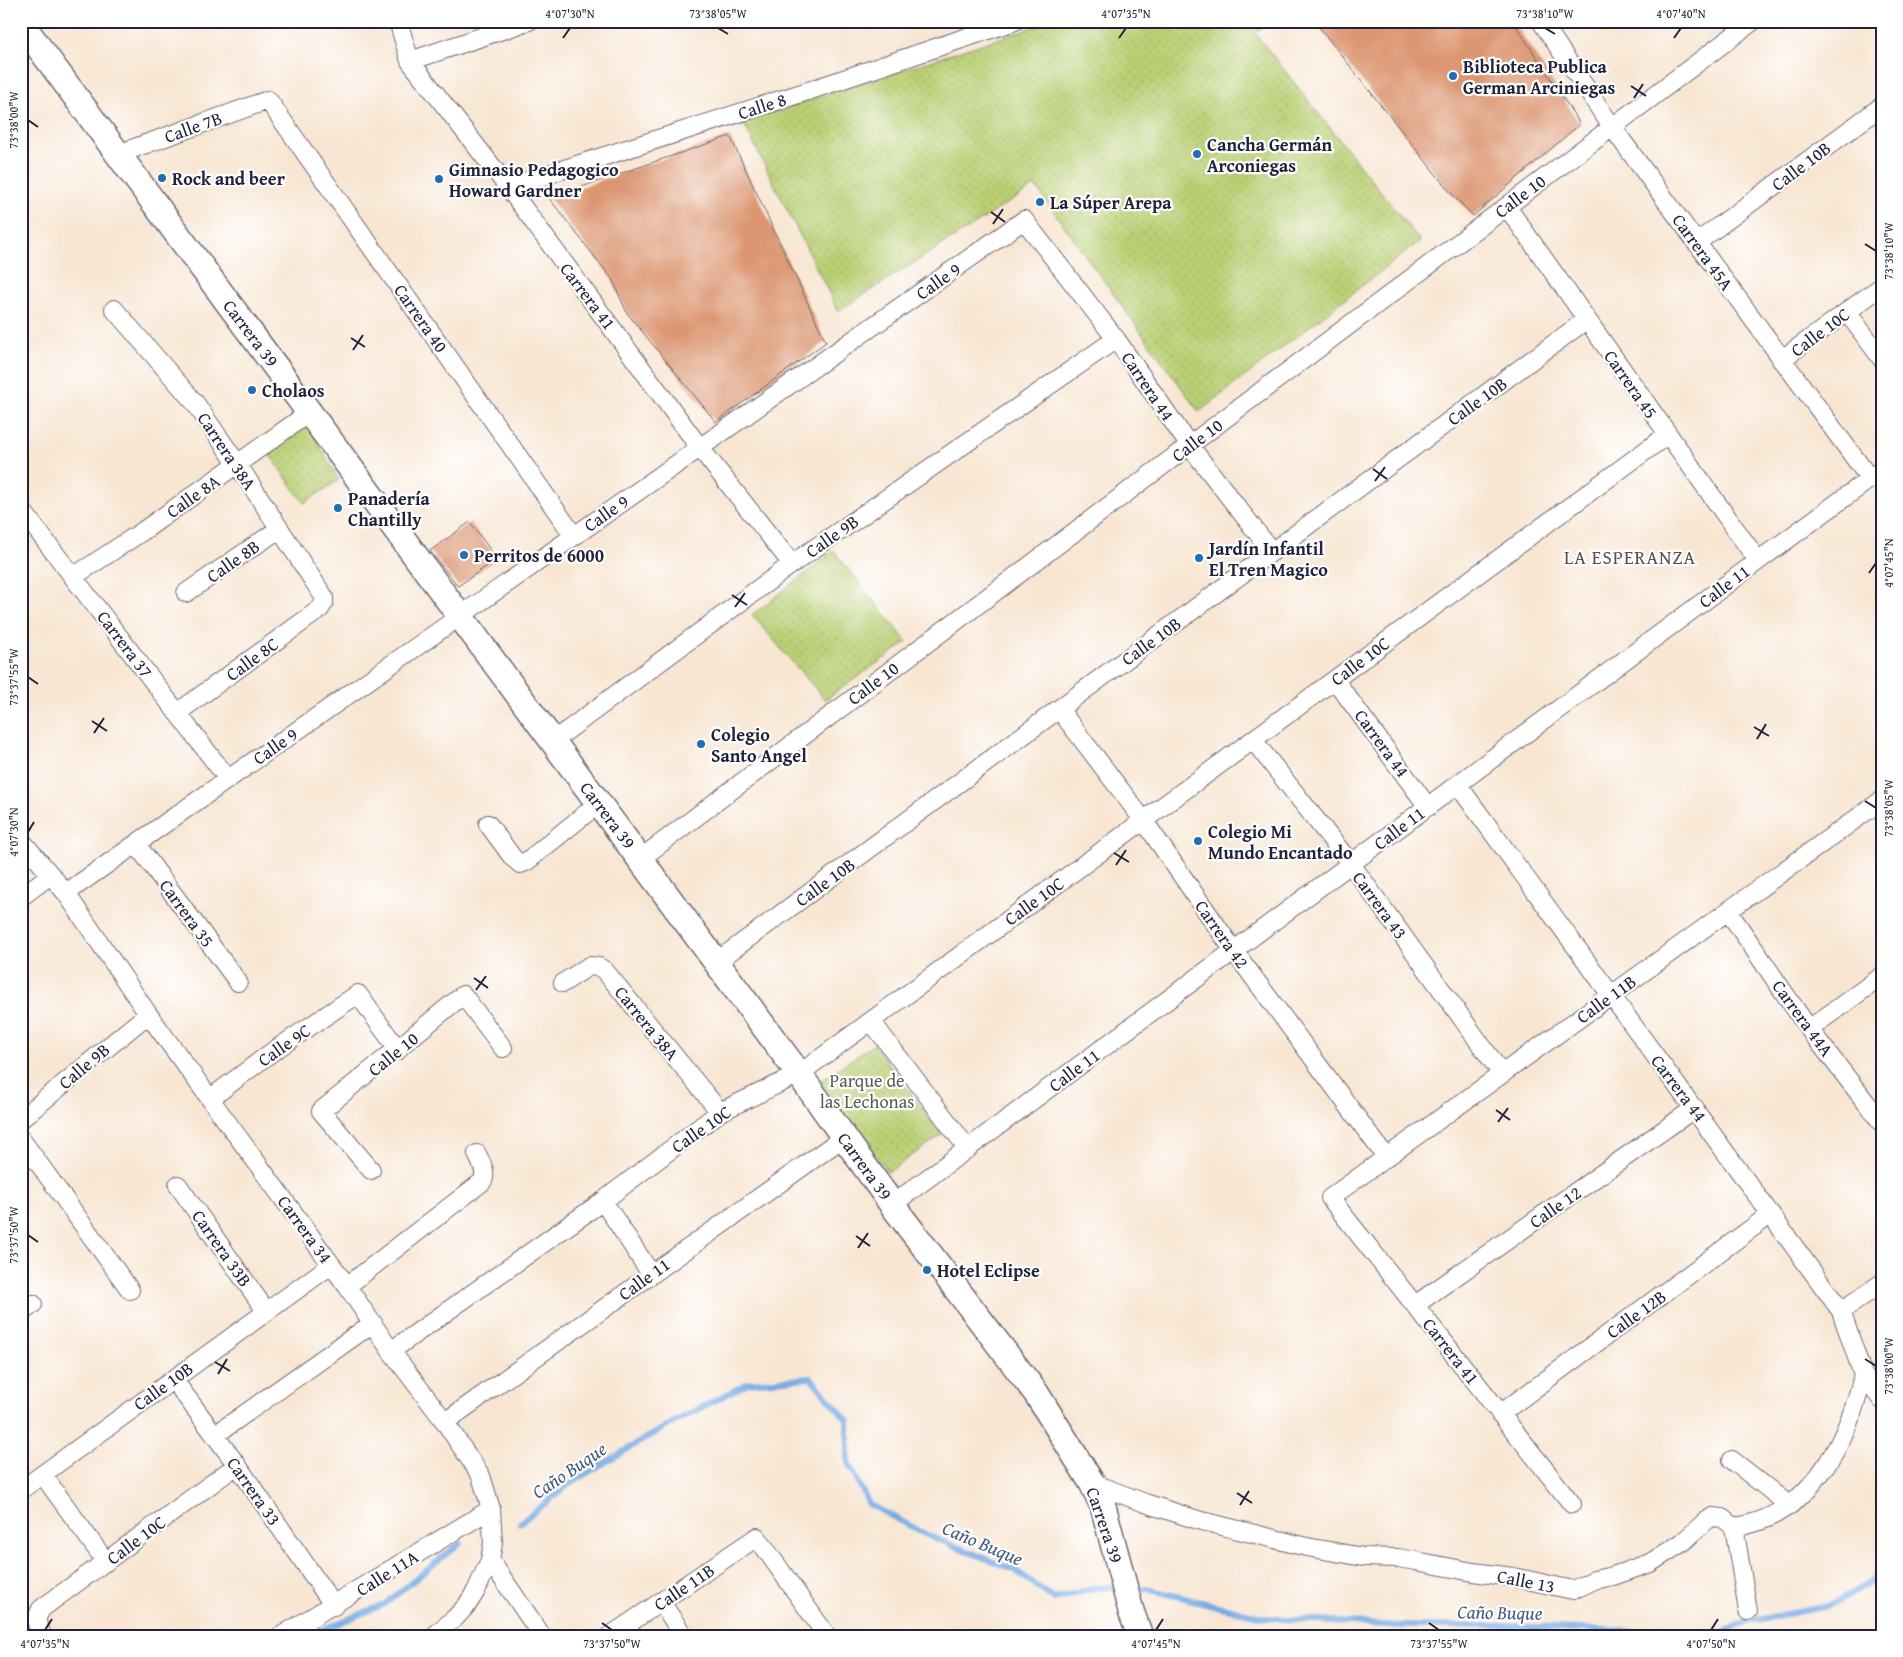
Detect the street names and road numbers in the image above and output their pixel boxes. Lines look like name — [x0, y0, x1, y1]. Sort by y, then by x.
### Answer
street label: Calle 8 — [734, 86, 790, 126]
street label: Calle 7B — [160, 104, 226, 150]
street label: Calle 10B — [1766, 135, 1836, 197]
street label: Calle 10 — [1489, 168, 1552, 224]
street label: Carrera 45A — [1666, 208, 1740, 296]
street label: Calle 9 — [910, 256, 966, 306]
street label: Carrera 41 — [554, 257, 622, 335]
street label: Carrera 40 — [387, 278, 455, 358]
street label: Carrera 39 — [217, 294, 285, 372]
street label: Calle 10C — [1785, 301, 1855, 363]
street label: Carrera 45 — [1597, 344, 1665, 424]
street label: Carrera 44 — [1115, 346, 1181, 426]
street label: Calle 10B — [1441, 370, 1513, 432]
street label: Carrera 38A — [191, 406, 263, 496]
street label: Calle 10 — [1166, 412, 1229, 468]
street label: Calle 8A — [161, 468, 226, 524]
street label: Calle 9 — [578, 488, 634, 538]
street label: Calle 9B — [800, 508, 864, 564]
street label: Calle 8B — [201, 533, 265, 589]
street label: Calle 11 — [1693, 558, 1755, 614]
street label: Carrera 37 — [91, 605, 159, 683]
street label: Calle 10B — [1115, 610, 1187, 672]
street label: Calle 10C — [1325, 630, 1395, 692]
street label: Calle 8C — [220, 631, 284, 687]
street label: Calle 10 — [842, 655, 905, 711]
street label: Carrera 44 — [1348, 703, 1416, 783]
street label: Calle 9 — [247, 721, 303, 771]
street label: Carrera 39 — [574, 776, 642, 854]
street label: Calle 11 — [1368, 800, 1430, 856]
street label: Calle 10B — [789, 851, 861, 913]
street label: Carrera 43 — [1346, 865, 1414, 945]
street label: Calle 10C — [999, 870, 1070, 932]
street label: Carrera 35 — [153, 873, 221, 953]
street label: Carrera 42 — [1188, 894, 1256, 974]
street label: Calle 11B — [1570, 968, 1642, 1030]
street label: Carrera 44A — [1766, 974, 1840, 1062]
street label: Carrera 38A — [608, 980, 686, 1066]
street label: Calle 9C — [252, 1017, 316, 1073]
street label: Calle 10 — [362, 1025, 424, 1083]
street label: Calle 9B — [52, 1036, 116, 1096]
street label: Calle 11 — [1043, 1042, 1105, 1098]
street label: Carrera 44 — [1645, 1049, 1713, 1127]
street label: Calle 10C — [665, 1098, 737, 1160]
street label: Carrera 39 — [831, 1126, 899, 1206]
street label: Calle 12 — [1523, 1179, 1587, 1235]
street label: Carrera 34 — [271, 1189, 339, 1269]
street label: Carrera 33B — [186, 1204, 258, 1292]
street label: Calle 11 — [613, 1251, 675, 1307]
street label: Calle 12B — [1600, 1283, 1672, 1345]
street label: Carrera 41 — [1416, 1312, 1486, 1390]
street label: Calle 10B — [127, 1355, 199, 1417]
street label: Carrera 33 — [220, 1451, 288, 1531]
street label: Carrera 39 — [1079, 1484, 1131, 1566]
street label: Calle 10C — [101, 1509, 171, 1571]
street label: Calle 11A — [351, 1543, 424, 1603]
street label: Calle 11B — [648, 1557, 720, 1617]
street label: Calle 13 — [1495, 1562, 1557, 1600]

